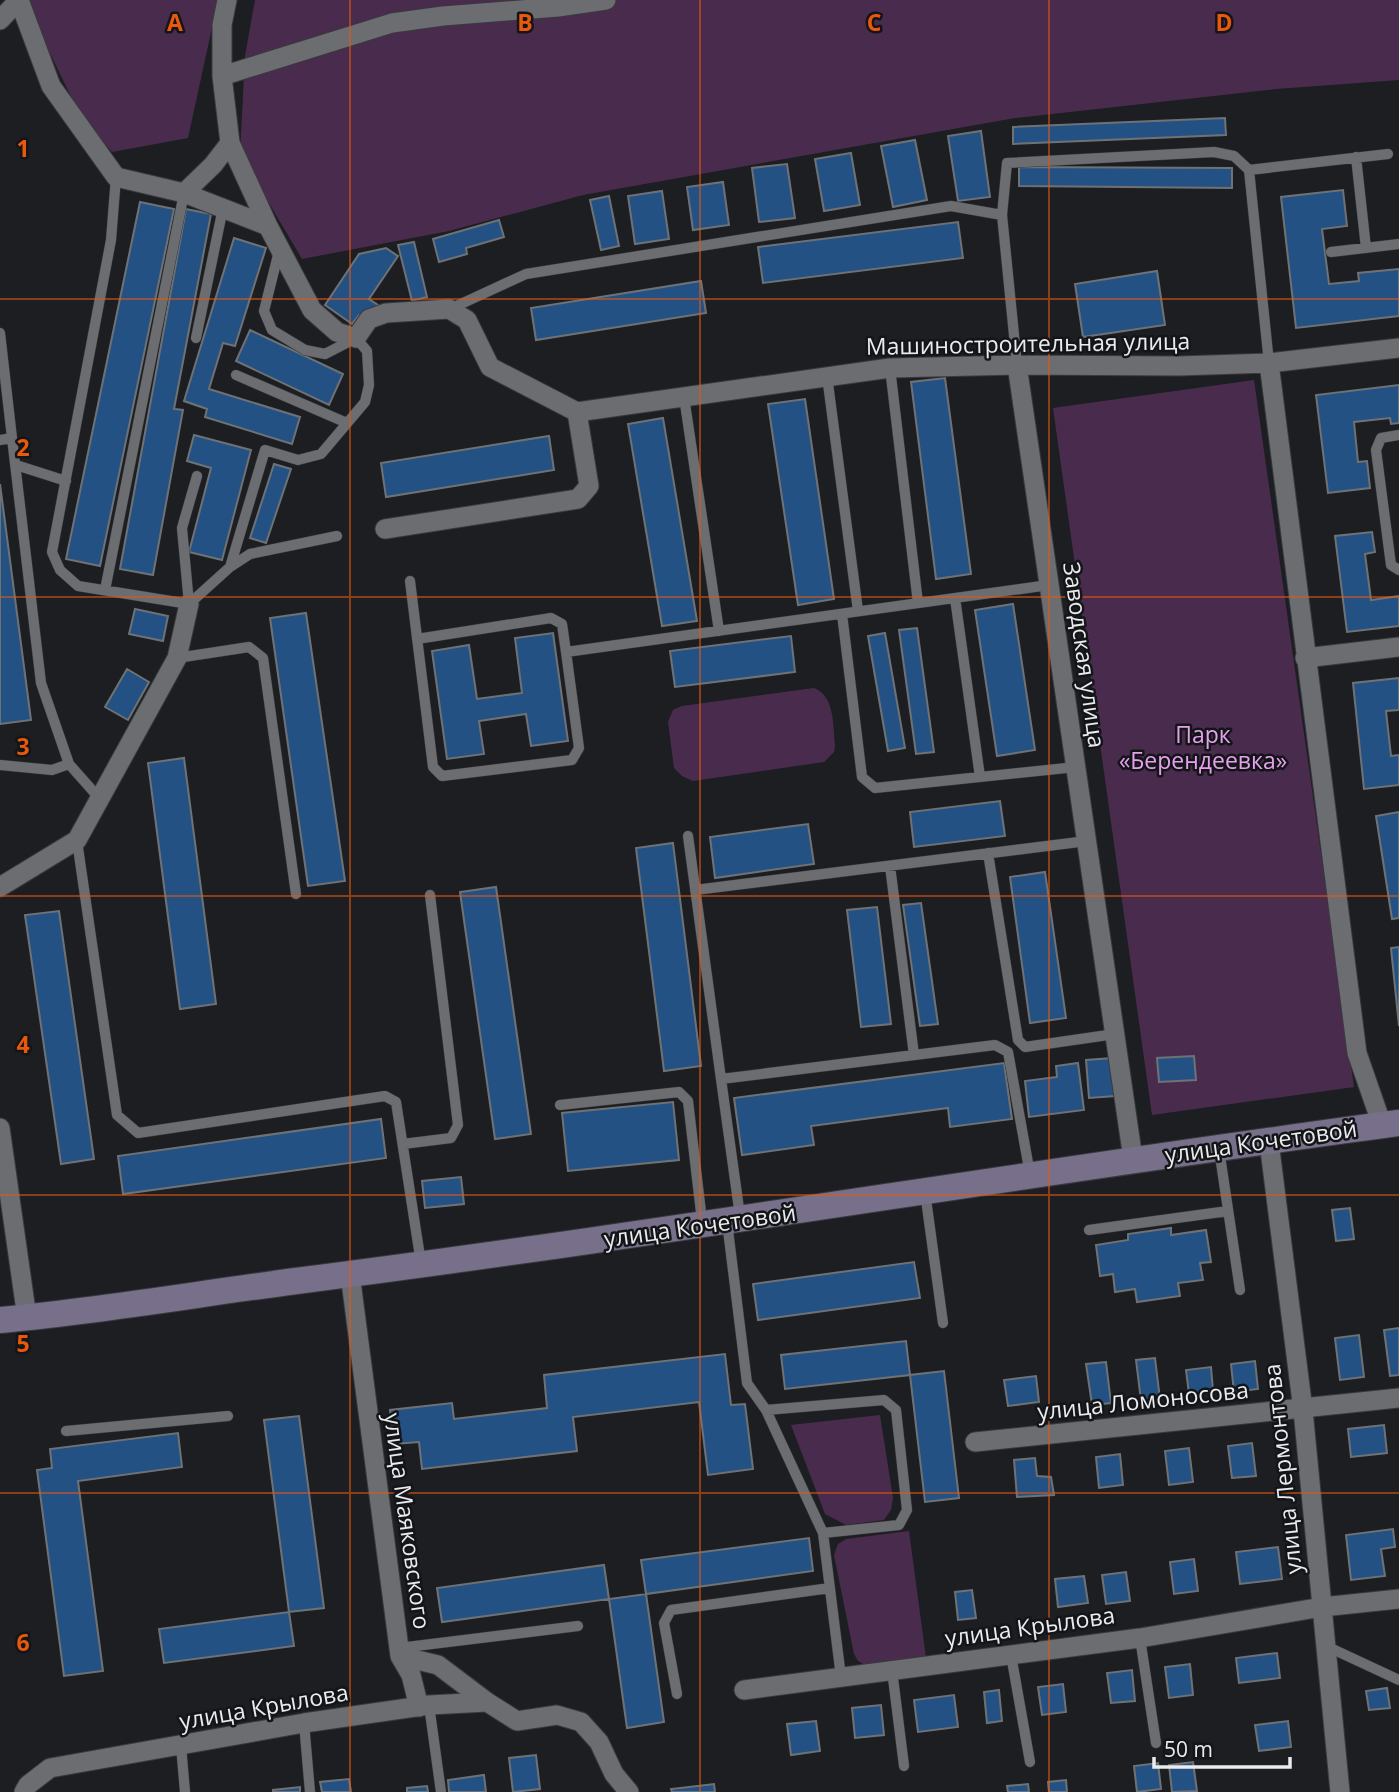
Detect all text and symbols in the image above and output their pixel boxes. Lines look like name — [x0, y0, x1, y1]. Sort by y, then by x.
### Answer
text: A — [167, 6, 183, 38]
text: B — [517, 6, 533, 38]
text: C — [867, 6, 881, 38]
text: D — [1215, 6, 1233, 38]
text: 1 — [16, 132, 30, 164]
street label: Машиностроительная улица — [866, 324, 1190, 362]
text: 2 — [16, 431, 30, 463]
street label: Заводская улица — [1056, 560, 1114, 750]
park label: Парк «Берендеевка» — [1119, 718, 1287, 776]
text: 3 — [16, 730, 30, 762]
text: 4 — [16, 1028, 30, 1060]
street label: улица Кочетовой — [1163, 1112, 1359, 1170]
street label: улица Кочетовой — [602, 1196, 798, 1254]
text: 5 — [16, 1327, 30, 1359]
street label: улица Лермонтова — [1255, 1362, 1309, 1576]
street label: улица Ломоносова — [1036, 1373, 1250, 1427]
street label: улица Маяковского — [377, 1411, 439, 1631]
street label: улица Крылова — [943, 1598, 1117, 1654]
text: 6 — [16, 1626, 30, 1658]
street label: улица Крылова — [177, 1675, 351, 1737]
scale bar — [1154, 1726, 1290, 1770]
text: 50 m — [1164, 1735, 1213, 1763]

